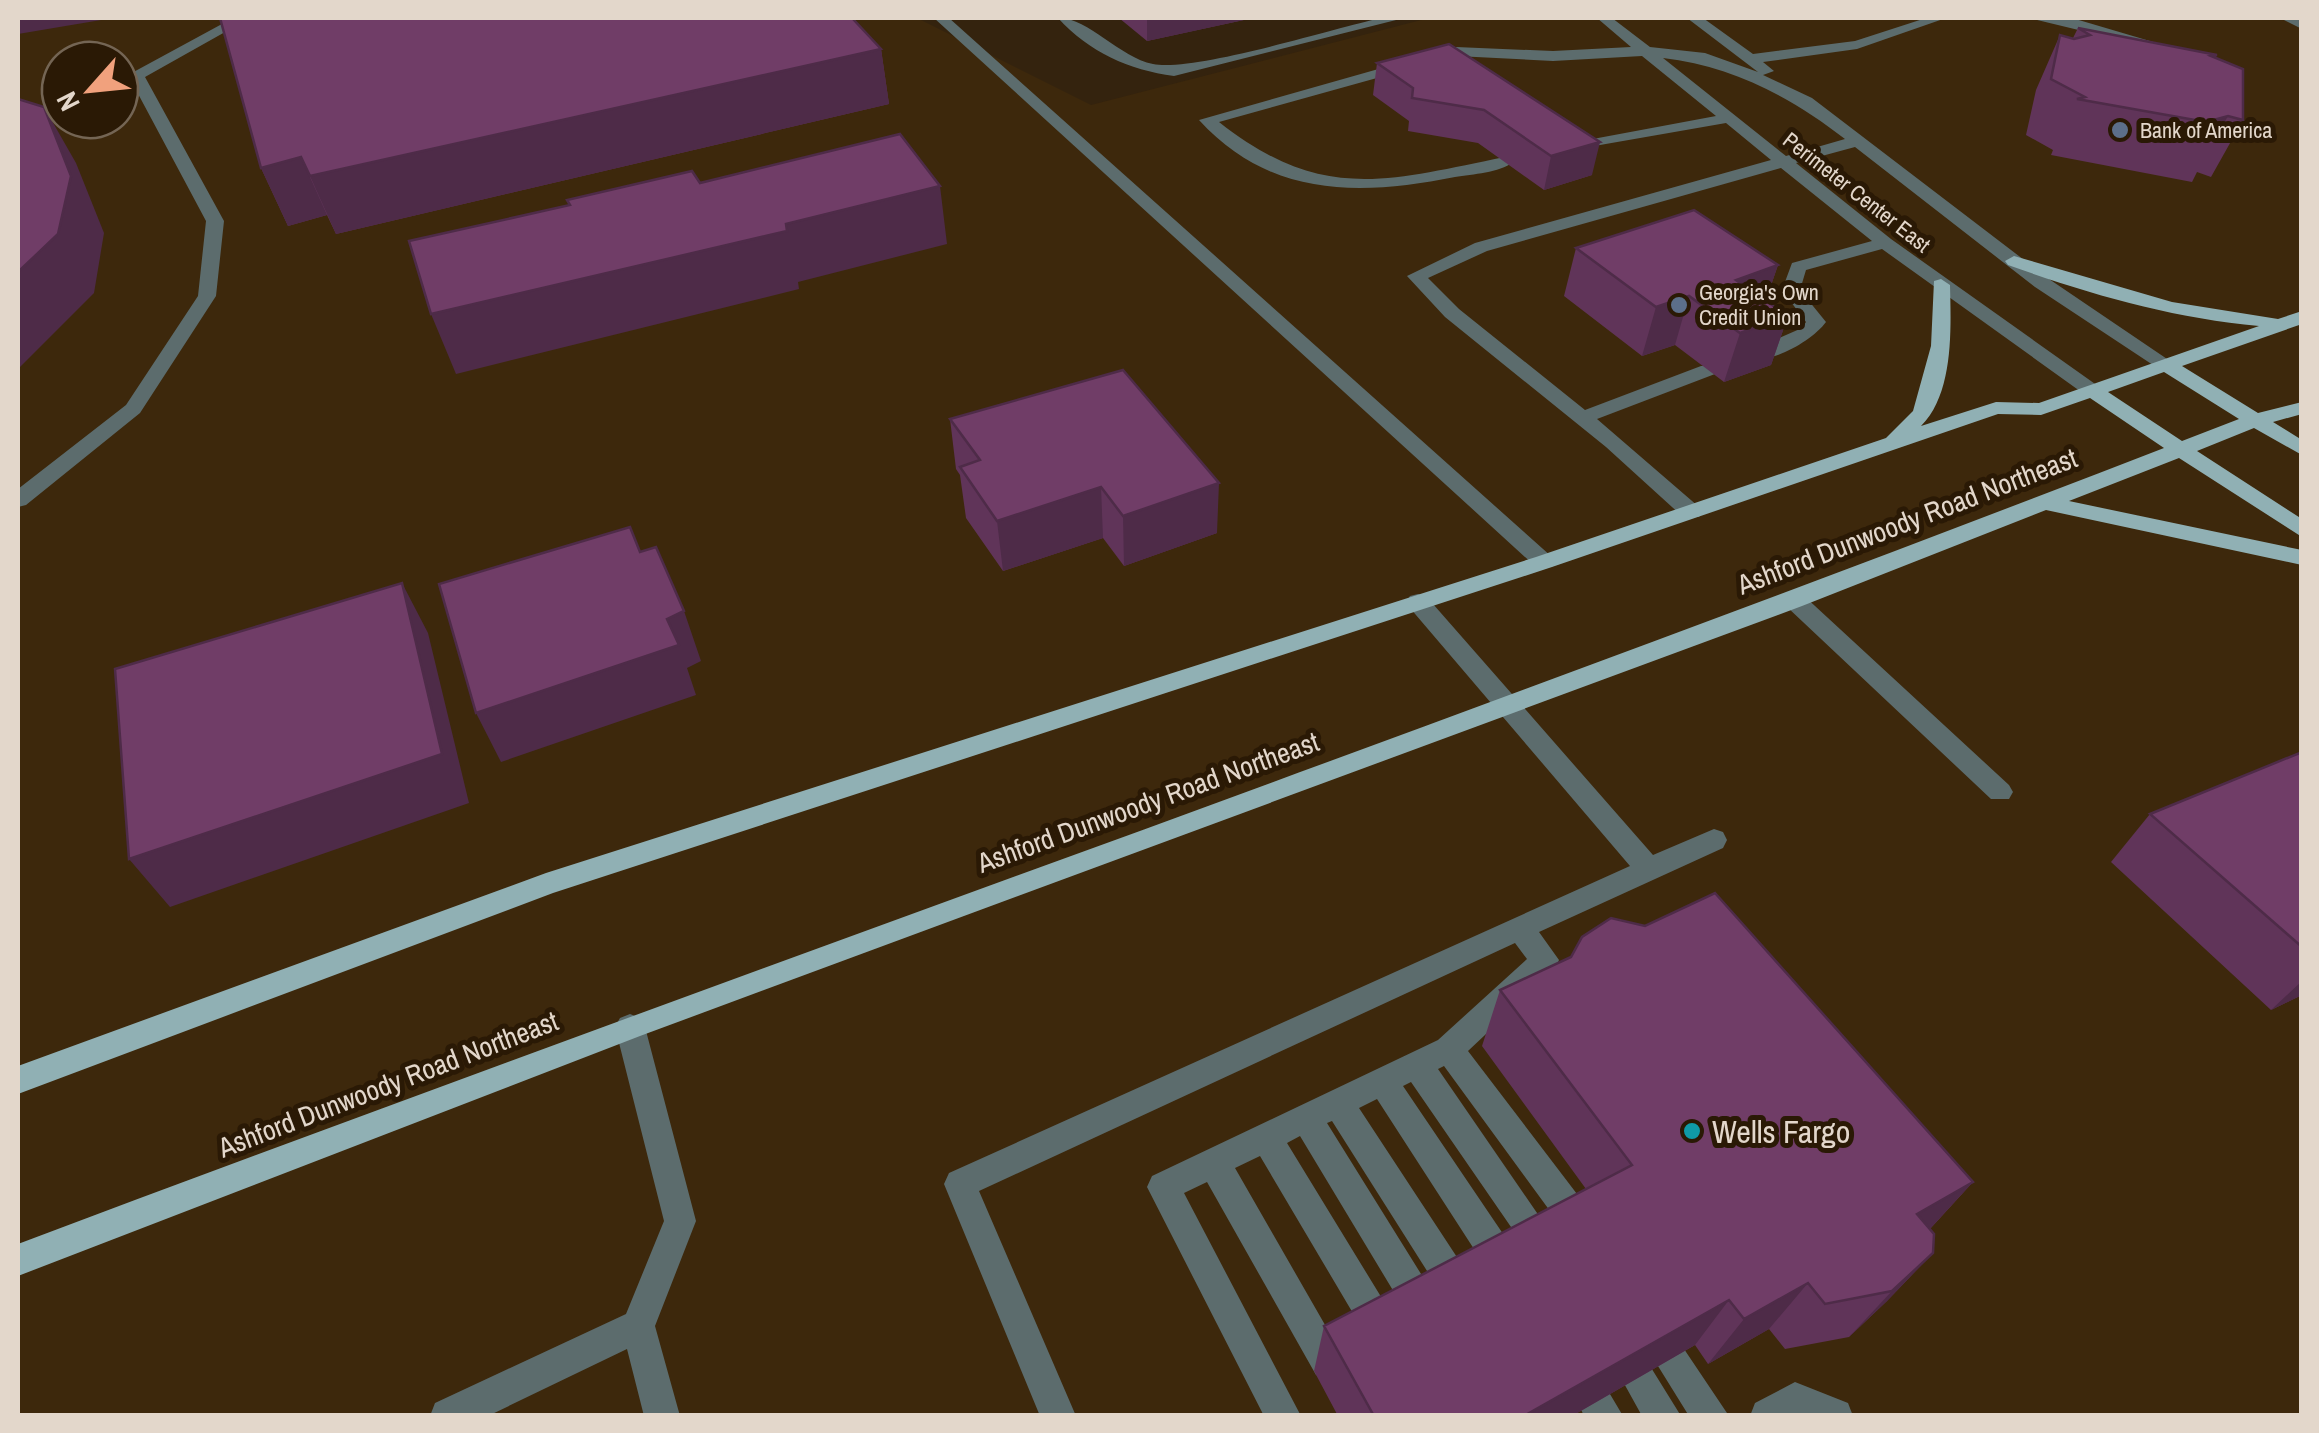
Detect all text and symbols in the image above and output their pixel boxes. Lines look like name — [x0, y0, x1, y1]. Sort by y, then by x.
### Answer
north arrow — [40, 40, 140, 140]
text: N — [47, 85, 88, 117]
place label: Bank of America — [2140, 115, 2272, 145]
marker: Bank of America — [2109, 119, 2131, 141]
street label: Perimeter Center East — [1777, 125, 1937, 259]
place label: Georgia's Own Credit Union — [1699, 277, 1819, 332]
marker: Georgia's Own Credit Union — [1668, 294, 1690, 316]
street label: Ashford Dunwoody Road Northeast — [1731, 439, 2082, 604]
street label: Ashford Dunwoody Road Northeast — [971, 722, 1324, 882]
street label: Ashford Dunwoody Road Northeast — [212, 1002, 563, 1167]
place label: Wells Fargo — [1712, 1110, 1850, 1153]
marker: Wells Fargo — [1681, 1120, 1703, 1142]

